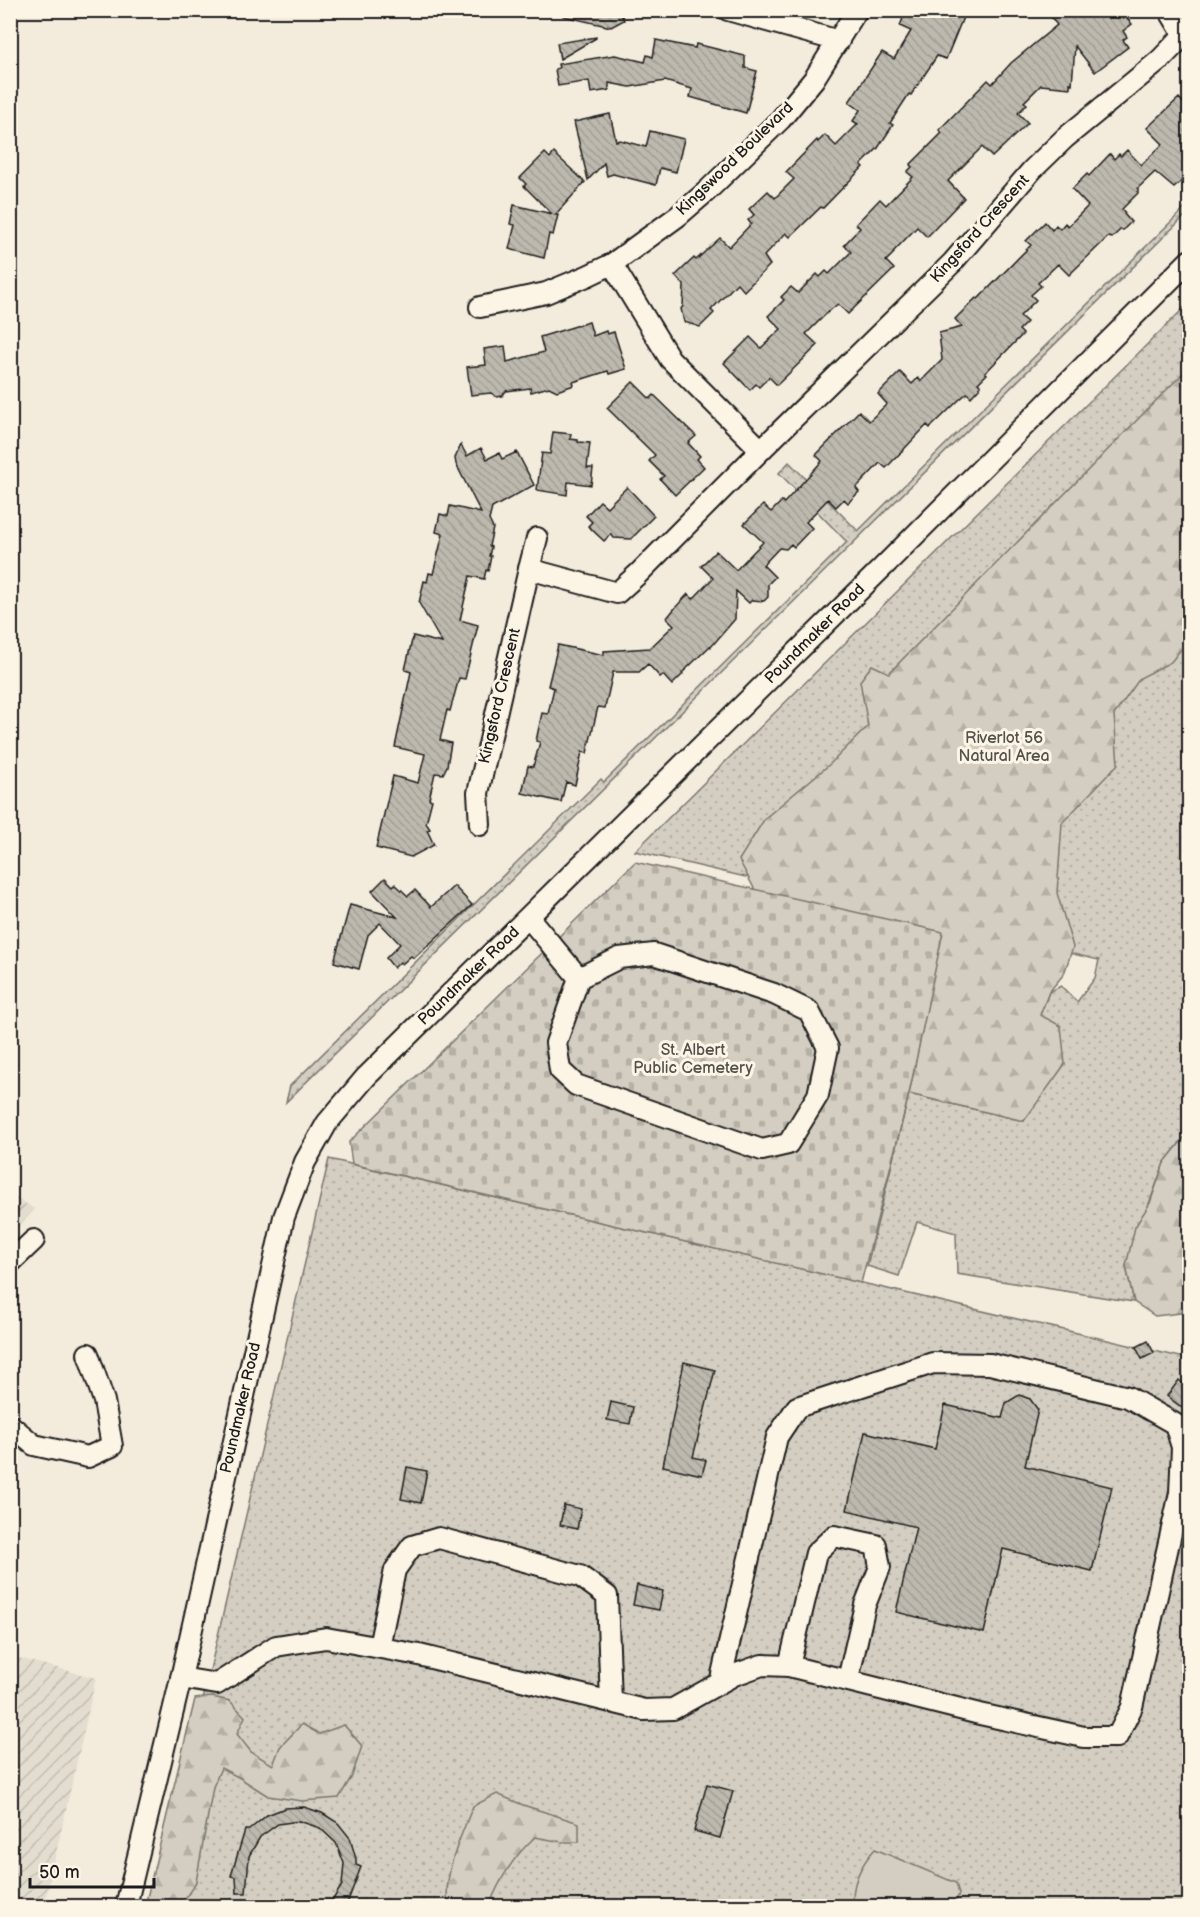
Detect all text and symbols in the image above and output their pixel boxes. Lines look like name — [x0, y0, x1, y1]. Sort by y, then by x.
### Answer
street label: Kingswood Boulevard — [673, 98, 797, 220]
street label: Kingsford Crescent — [927, 171, 1034, 287]
street label: Poundmaker Road — [761, 580, 869, 688]
street label: Kingsford Crescent — [475, 626, 525, 766]
park label: Riverlot 56 Natural Area — [958, 729, 1050, 766]
street label: Poundmaker Road — [414, 923, 524, 1029]
park label: St. Albert Public Cemetery — [633, 1041, 753, 1078]
street label: Poundmaker Road — [217, 1341, 265, 1475]
scale bar — [30, 1851, 154, 1889]
text: 50 m — [39, 1862, 80, 1883]

